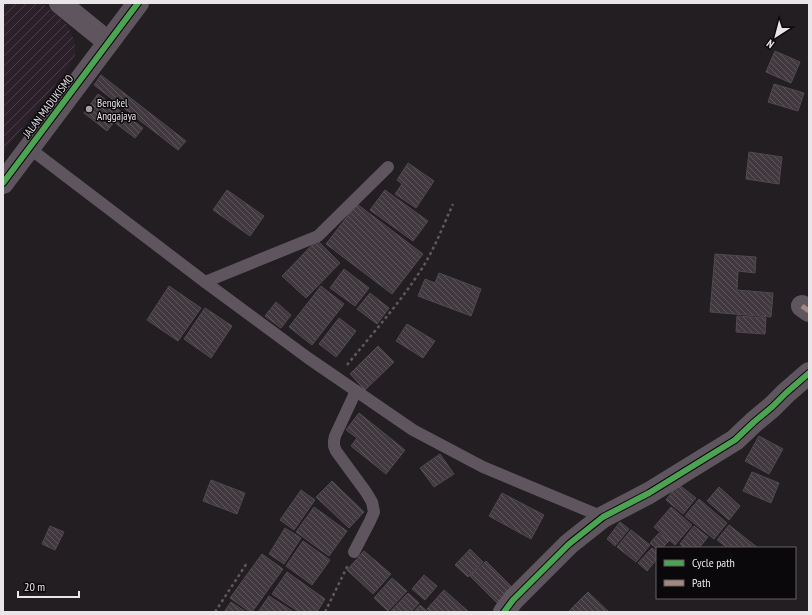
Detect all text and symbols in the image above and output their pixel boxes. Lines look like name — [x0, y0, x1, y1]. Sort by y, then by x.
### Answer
north arrow — [756, 16, 796, 56]
text: N — [764, 37, 777, 52]
street label: JALAN MADUKISMO — [19, 72, 76, 141]
place label: Bengkel Anggajaya — [97, 96, 136, 123]
marker: Bengkel Anggajaya — [84, 104, 94, 114]
legend — [656, 547, 796, 599]
text: Cycle path — [692, 555, 735, 570]
scale bar — [18, 573, 79, 599]
text: Path — [692, 575, 710, 590]
text: 20 m — [24, 579, 45, 594]

